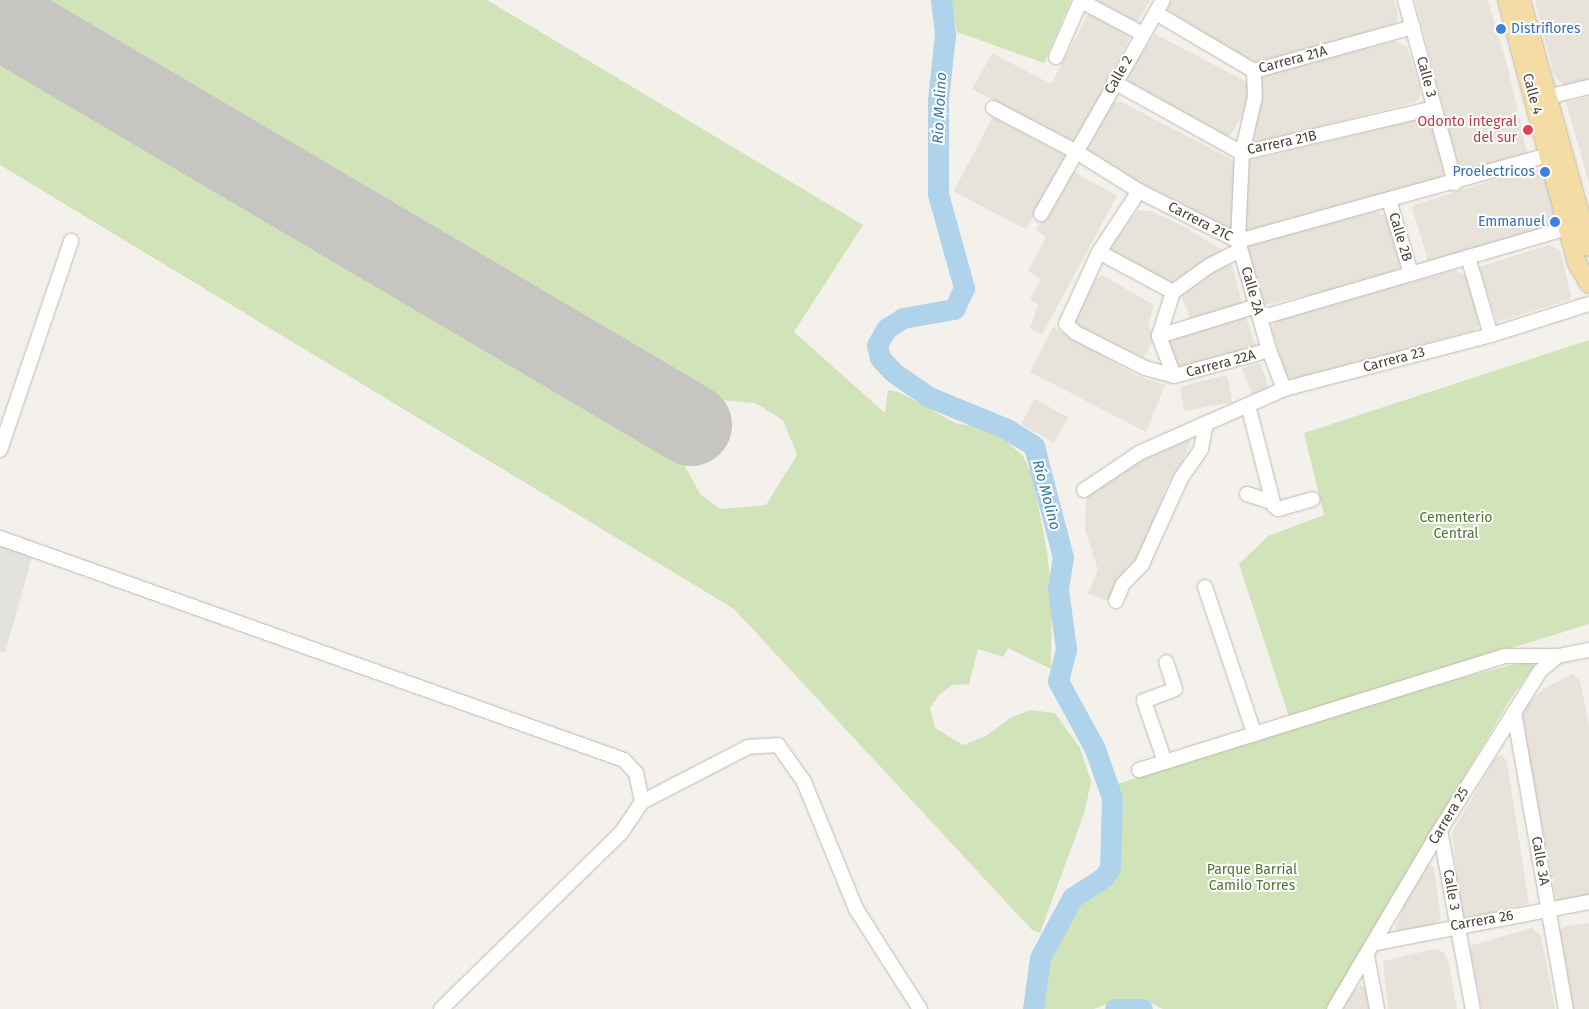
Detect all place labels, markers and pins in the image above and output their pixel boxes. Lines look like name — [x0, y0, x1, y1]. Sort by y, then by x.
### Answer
place label: Distriflores — [1511, 21, 1580, 37]
marker: Distriflores — [1495, 23, 1507, 35]
place label: Odonto integral del sur — [1417, 114, 1517, 146]
marker: Odonto integral del sur — [1521, 123, 1535, 137]
place label: Proelectricos — [1452, 164, 1535, 180]
marker: Proelectricos — [1539, 166, 1551, 178]
place label: Emmanuel — [1478, 214, 1545, 230]
marker: Emmanuel — [1549, 216, 1561, 228]

